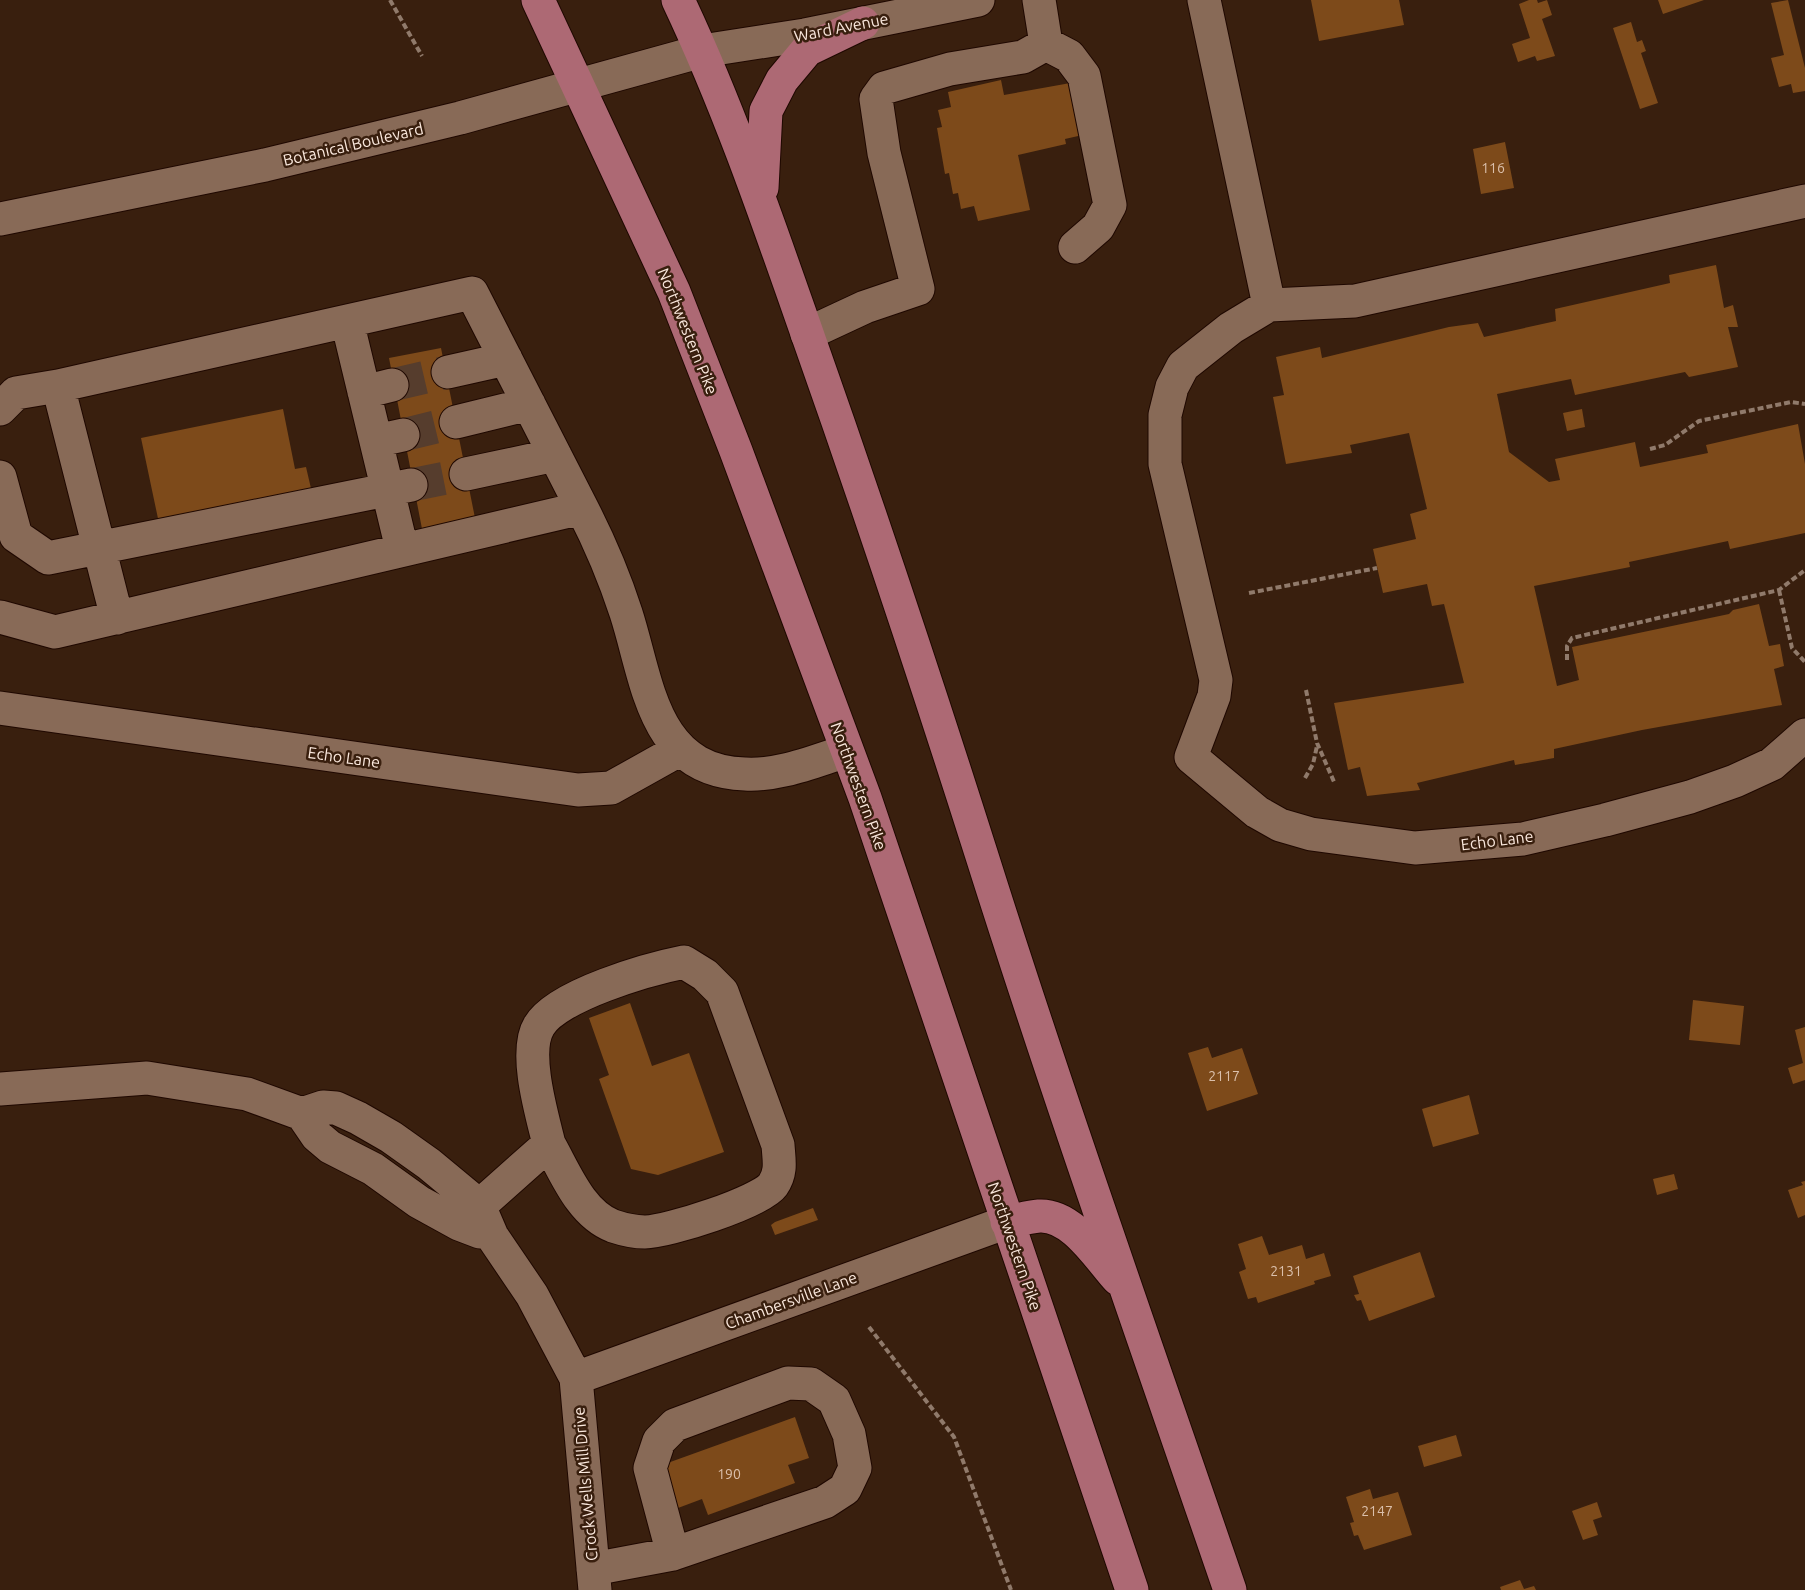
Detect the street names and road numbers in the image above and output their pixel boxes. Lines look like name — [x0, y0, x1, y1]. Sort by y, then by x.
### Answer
street label: Ward Avenue — [792, 9, 890, 45]
street label: Botanical Boulevard — [281, 119, 425, 169]
street label: Northwestern Pike — [654, 265, 722, 397]
street label: Northwestern Pike — [828, 720, 890, 852]
street label: Echo Lane — [307, 743, 381, 771]
street label: Echo Lane — [1460, 827, 1534, 853]
street label: Northwestern Pike — [985, 1179, 1045, 1313]
street label: Chambersville Lane — [723, 1268, 859, 1332]
street label: Crock Wells Mill Drive — [569, 1406, 601, 1562]

